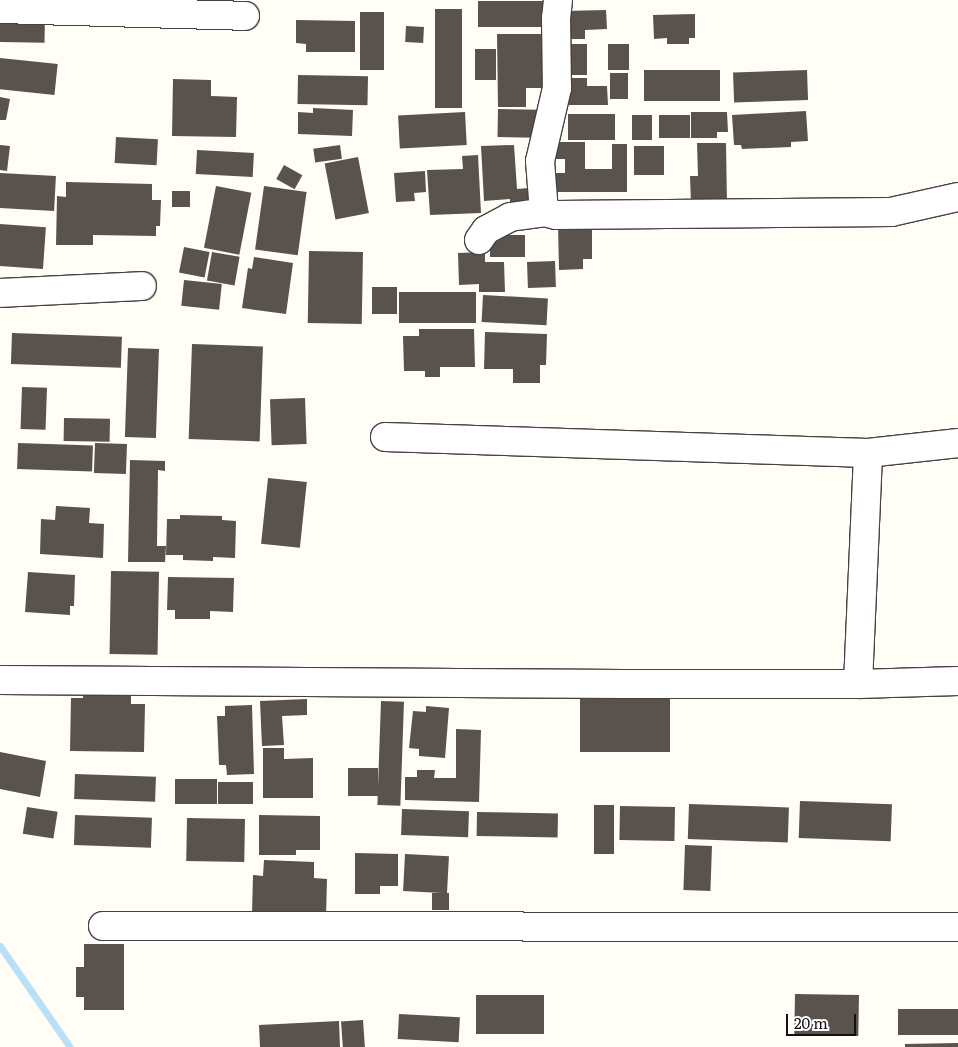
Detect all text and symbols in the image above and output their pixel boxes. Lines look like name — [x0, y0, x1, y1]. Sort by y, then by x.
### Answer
scale bar — [788, 1004, 858, 1036]
text: 20 m — [794, 1011, 828, 1034]

